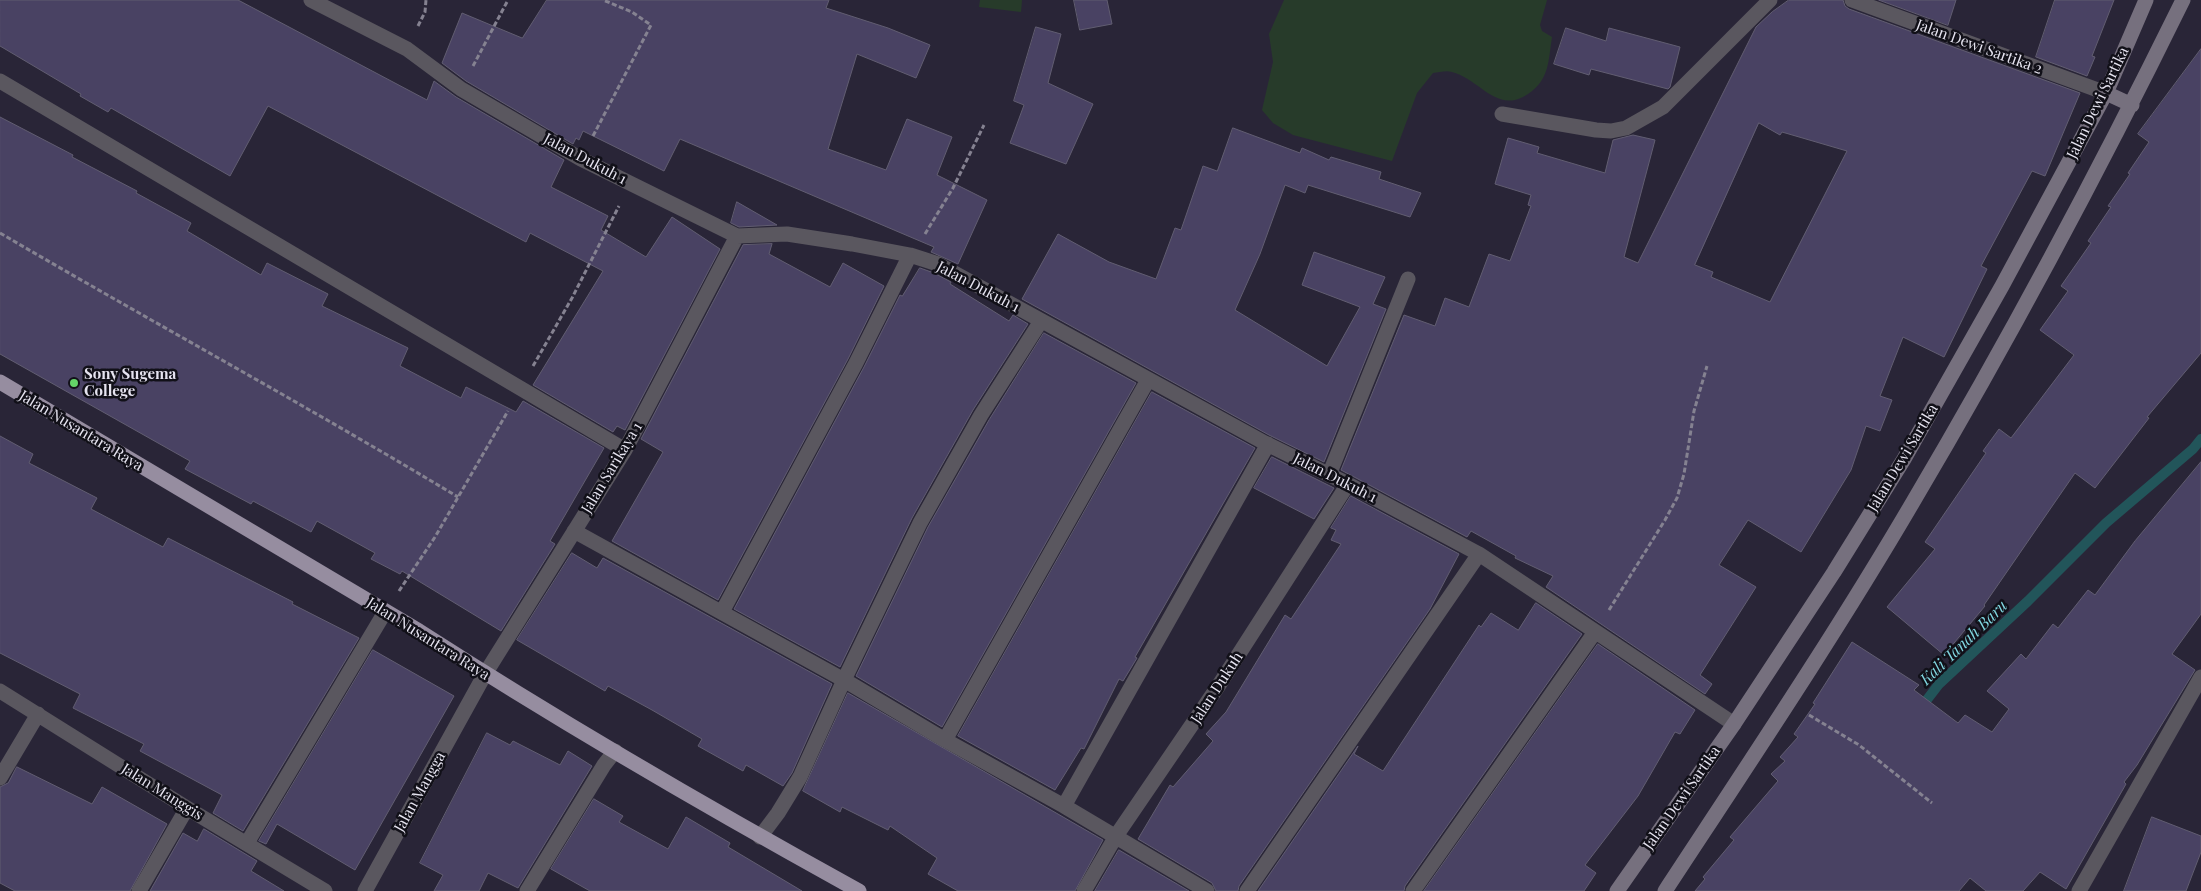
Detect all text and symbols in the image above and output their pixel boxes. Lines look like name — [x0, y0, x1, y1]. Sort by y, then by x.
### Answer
street label: Jalan Dewi Sartika 2 — [1913, 16, 2045, 78]
street label: Jalan Dewi Sartika — [2063, 44, 2133, 162]
street label: Jalan Dukuh 1 — [541, 130, 629, 188]
street label: Jalan Dukuh 1 — [934, 258, 1022, 316]
place label: Sony Sugema College — [84, 365, 176, 400]
marker: Sony Sugema College — [68, 377, 80, 389]
street label: Jalan Nusantara Raya — [16, 387, 146, 475]
street label: Jalan Dewi Sartika — [1864, 401, 1942, 515]
street label: Jalan Sarikaya 1 — [578, 419, 646, 517]
street label: Jalan Dukuh 1 — [1290, 449, 1380, 507]
street label: Jalan Nusantara Raya — [363, 594, 493, 684]
water label: Kali Tanah Baru — [1916, 597, 2012, 689]
street label: Jalan Dukuh — [1187, 649, 1247, 727]
street label: Jalan Dewi Sartika — [1640, 743, 1724, 853]
street label: Jalan Mangga — [391, 749, 449, 835]
street label: Jalan Manggis — [118, 760, 206, 824]

